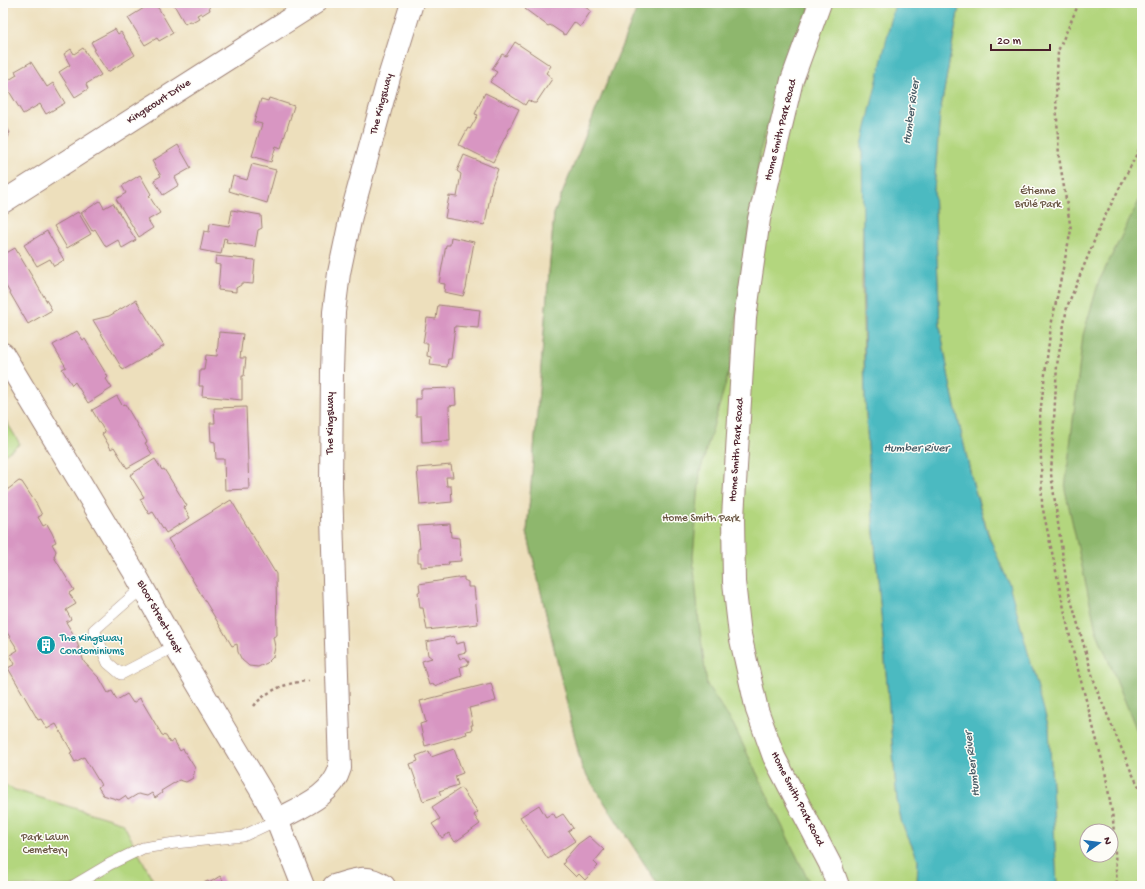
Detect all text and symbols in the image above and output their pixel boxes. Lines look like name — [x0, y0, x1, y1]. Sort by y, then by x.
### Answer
scale bar — [991, 26, 1050, 52]
text: 20 m — [997, 35, 1022, 49]
street label: The Kingsway — [368, 72, 396, 137]
water label: Humber River — [901, 76, 924, 145]
street label: Kingscourt Drive — [125, 77, 193, 127]
street label: Home Smith Park Road — [763, 77, 800, 182]
park label: Étienne Brûlé Park — [1014, 185, 1062, 211]
street label: The Kingsway — [325, 391, 337, 455]
street label: Home Smith Park Road — [727, 396, 747, 502]
water label: Humber River — [883, 442, 951, 456]
park label: Home Smith Park — [662, 513, 741, 525]
street label: Bloor Street West — [134, 578, 185, 657]
place label: The Kingsway Condominiums — [59, 633, 125, 658]
building icon: The Kingsway Condominiums — [35, 634, 57, 656]
water label: Humber River — [962, 728, 984, 797]
street label: Home Smith Park Road — [768, 750, 827, 849]
north arrow — [1079, 823, 1119, 863]
park label: Park Lawn Cemetery — [20, 832, 70, 857]
text: N — [1100, 836, 1113, 846]

